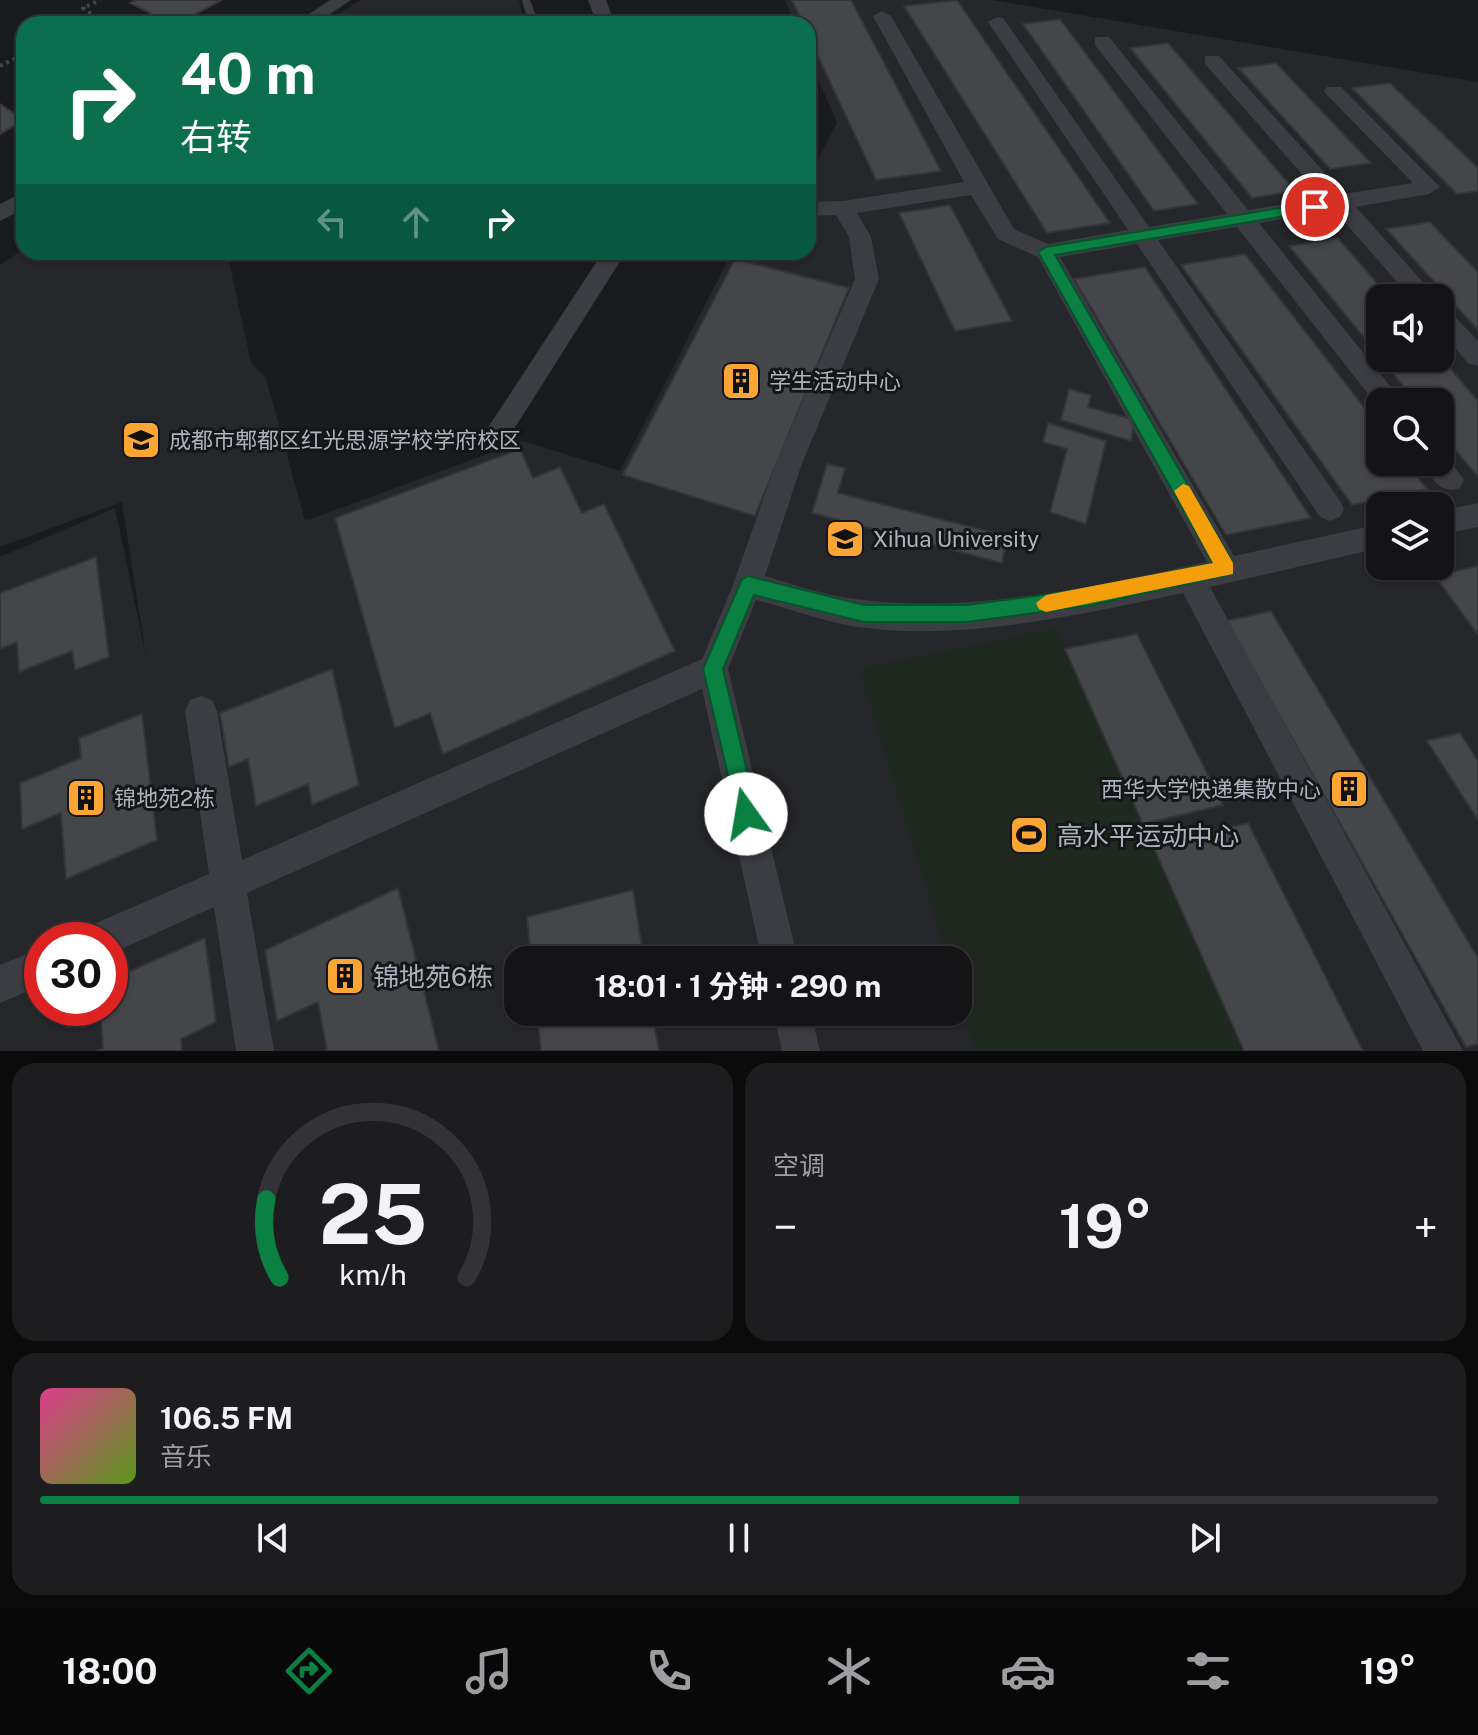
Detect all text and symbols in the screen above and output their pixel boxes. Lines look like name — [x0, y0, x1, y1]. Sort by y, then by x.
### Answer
text: 40 m — [180, 41, 316, 107]
icon: right — [48, 48, 152, 152]
text: 右转 — [180, 116, 252, 158]
pin — [1281, 173, 1349, 241]
icon: arrive — [1293, 185, 1337, 229]
icon: left — [310, 200, 354, 244]
icon: ahead — [394, 200, 438, 244]
icon: right — [478, 200, 522, 244]
map controls — [1366, 284, 1454, 580]
button: sound — [1366, 284, 1454, 372]
building icon: 学生活动中心 — [720, 360, 762, 402]
place label: 学生活动中心 — [769, 368, 901, 394]
button: search — [1366, 388, 1454, 476]
school or university icon: 成都市郫都区红光思源学校学府校区 — [120, 419, 162, 461]
place label: 成都市郫都区红光思源学校学府校区 — [169, 427, 521, 453]
button: layers — [1366, 492, 1454, 580]
school or university icon: Xihua University — [824, 518, 866, 560]
place label: Xihua University — [873, 526, 1039, 552]
building icon: 西华大学快递集散中心 — [1328, 768, 1370, 810]
position arrow — [704, 772, 788, 856]
place label: 西华大学快递集散中心 — [1101, 776, 1321, 802]
building icon: 锦地苑2栋 — [65, 777, 107, 819]
place label: 锦地苑2栋 — [114, 785, 215, 811]
sports icon: 高水平运动中心 — [1008, 814, 1050, 856]
place label: 高水平运动中心 — [1057, 820, 1239, 851]
speed limit sign: 30 — [24, 922, 128, 1026]
building icon: 锦地苑6栋 — [324, 955, 366, 997]
place label: 锦地苑6栋 — [373, 961, 493, 992]
text: 18:01 · 1 分钟 · 290 m — [595, 968, 881, 1004]
text: 空调 — [773, 1150, 825, 1181]
text: 25 — [318, 1165, 427, 1263]
text: 19° — [1059, 1191, 1152, 1262]
text: − — [773, 1201, 797, 1253]
text: + — [1414, 1201, 1438, 1253]
text: km/h — [339, 1258, 406, 1291]
text: 106.5 FM — [160, 1400, 293, 1436]
text: 音乐 — [160, 1441, 212, 1472]
icon: previous — [251, 1516, 295, 1560]
icon: pause — [717, 1516, 761, 1560]
icon: next — [1183, 1516, 1227, 1560]
icon: directions — [281, 1643, 337, 1699]
icon: music — [461, 1643, 517, 1699]
icon: phone — [641, 1643, 697, 1699]
icon: climate — [821, 1643, 877, 1699]
icon: car — [1000, 1643, 1056, 1699]
icon: filters — [1180, 1643, 1236, 1699]
text: 18:00 — [62, 1650, 157, 1692]
text: 19° — [1360, 1650, 1416, 1692]

